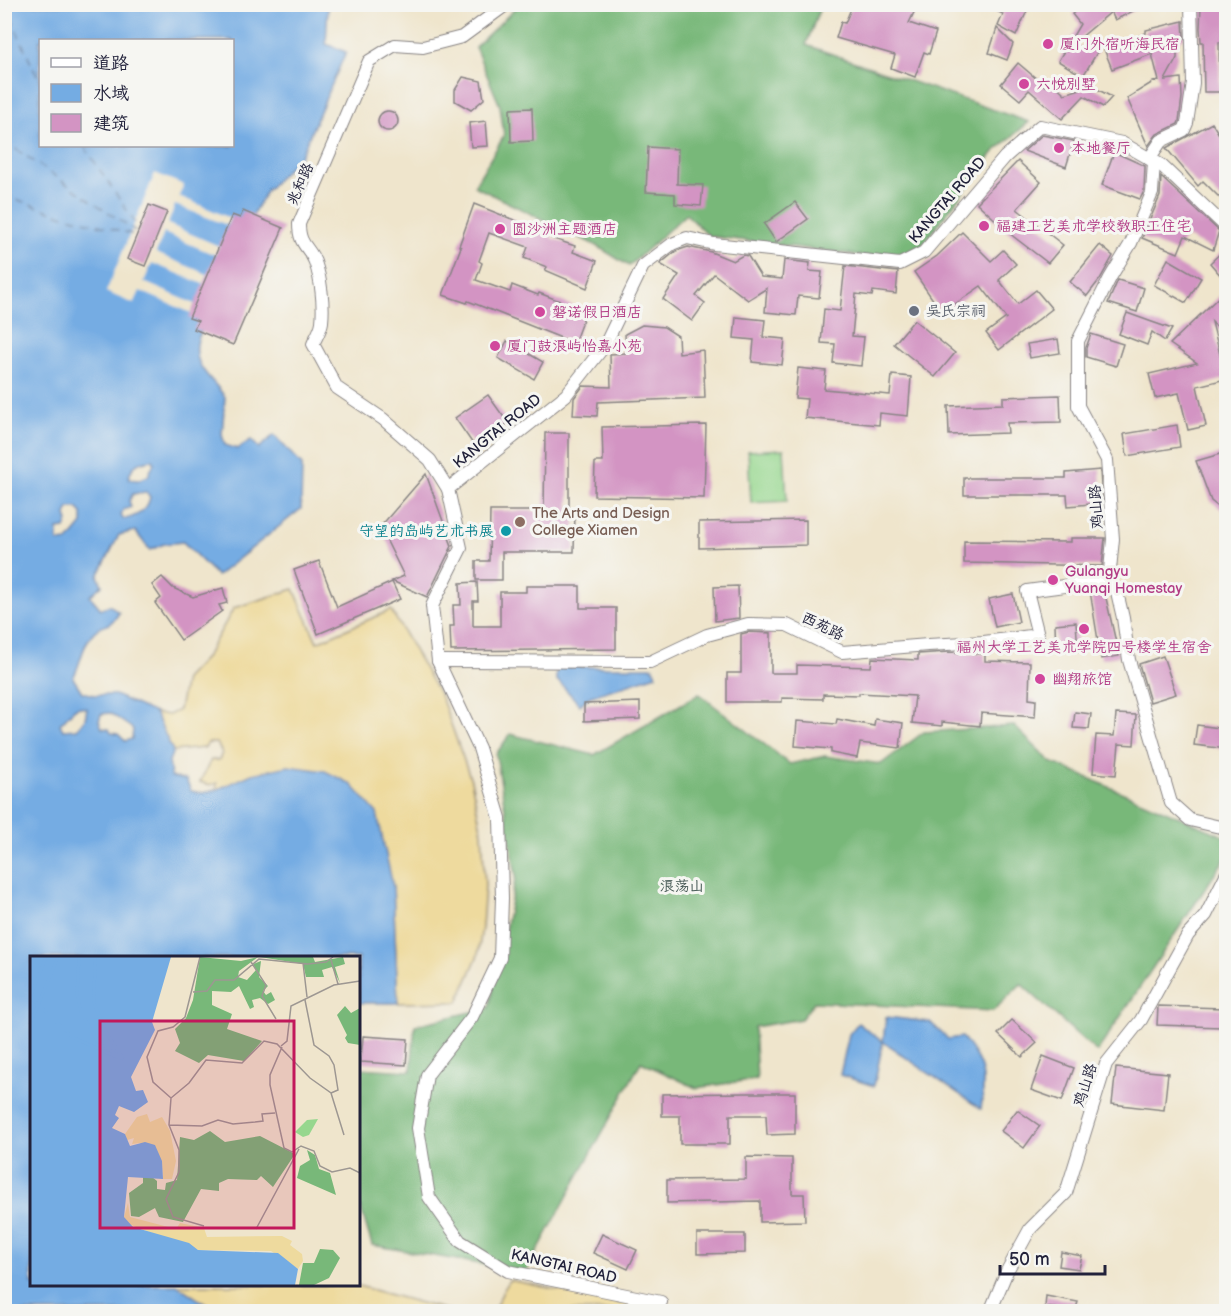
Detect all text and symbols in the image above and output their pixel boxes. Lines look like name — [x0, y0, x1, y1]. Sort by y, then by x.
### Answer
place label: 厦门外宿听海民宿 — [1060, 35, 1180, 54]
marker: 厦门外宿听海民宿 — [1041, 37, 1055, 51]
legend — [39, 39, 234, 147]
text: 道路 — [93, 53, 129, 74]
place label: 六悦别墅 — [1036, 75, 1096, 94]
marker: 六悦别墅 — [1017, 77, 1031, 91]
text: 水域 — [93, 83, 129, 104]
text: 建筑 — [93, 113, 129, 134]
place label: 本地餐厅 — [1071, 139, 1131, 158]
marker: 本地餐厅 — [1052, 141, 1066, 155]
street label: KANGTAI ROAD — [905, 153, 990, 247]
street label: 兆和路 — [283, 160, 318, 209]
place label: 福建工艺美术学校教职工住宅 — [996, 217, 1191, 236]
marker: 福建工艺美术学校教职工住宅 — [977, 219, 991, 233]
place label: 圆沙洲主题酒店 — [512, 220, 617, 239]
marker: 圆沙洲主题酒店 — [493, 222, 507, 236]
place label: 吴氏宗祠 — [926, 302, 986, 321]
place label: 磐诺假日酒店 — [552, 303, 642, 322]
marker: 吴氏宗祠 — [907, 304, 921, 318]
marker: 磐诺假日酒店 — [533, 305, 547, 319]
place label: 厦门鼓浪屿怡嘉小苑 — [507, 337, 642, 356]
marker: 厦门鼓浪屿怡嘉小苑 — [488, 339, 502, 353]
street label: KANGTAI ROAD — [449, 390, 545, 473]
street label: 鸡山路 — [1085, 484, 1108, 530]
place label: The Arts and Design College Xiamen — [532, 504, 670, 540]
marker: The Arts and Design College Xiamen — [513, 515, 527, 529]
place label: 守望的岛屿艺术书展 — [359, 522, 494, 541]
marker: 守望的岛屿艺术书展 — [499, 524, 513, 538]
place label: Gulangyu Yuanqi Homestay — [1064, 562, 1182, 598]
marker: Gulangyu Yuanqi Homestay — [1046, 573, 1060, 587]
street label: 西苑路 — [798, 608, 847, 645]
marker: 福州大学工艺美术学院四号楼学生宿舍 — [1077, 622, 1091, 636]
place label: 福州大学工艺美术学院四号楼学生宿舍 — [956, 638, 1212, 657]
place label: 幽翔旅馆 — [1052, 670, 1112, 689]
marker: 幽翔旅馆 — [1033, 672, 1047, 686]
park label: 浪荡山 — [659, 877, 705, 896]
inset map — [30, 956, 360, 1286]
street label: 鸡山路 — [1069, 1061, 1101, 1109]
scale bar — [1000, 1238, 1105, 1276]
street label: KANGTAI ROAD — [509, 1245, 619, 1288]
text: 50 m — [1009, 1249, 1050, 1270]

